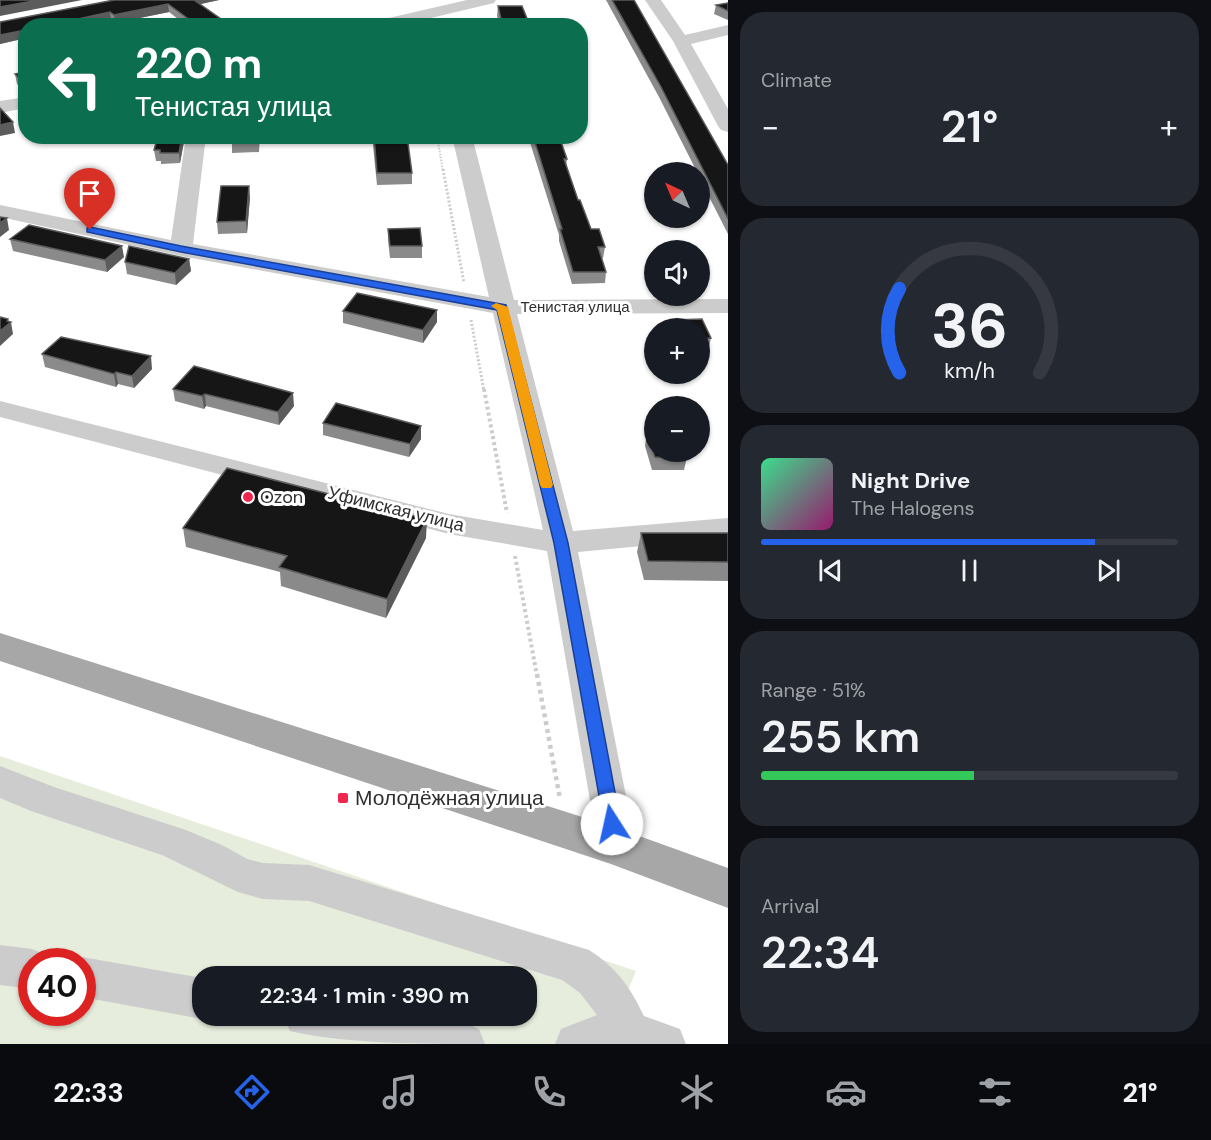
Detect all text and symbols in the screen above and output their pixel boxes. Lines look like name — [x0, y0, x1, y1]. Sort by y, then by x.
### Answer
text: 220 m — [135, 36, 262, 91]
icon: left — [36, 42, 114, 120]
text: Climate — [761, 67, 832, 93]
text: Тенистая улица — [135, 89, 332, 124]
text: 21° — [941, 97, 998, 156]
text: − — [761, 105, 779, 148]
text: + — [1160, 105, 1178, 148]
north arrow — [644, 162, 710, 228]
map controls — [644, 162, 710, 462]
pin — [64, 168, 115, 230]
icon: arrive — [73, 177, 106, 210]
button: sound — [644, 240, 710, 306]
text: 36 — [931, 285, 1008, 366]
street label: Тенистая улица — [520, 297, 630, 317]
button: + — [644, 318, 710, 384]
text: km/h — [944, 357, 995, 385]
button: − — [644, 396, 710, 462]
text: Night Drive — [851, 466, 970, 495]
street label: Уфимская улица — [325, 480, 468, 538]
place label: Ozon — [260, 485, 303, 509]
marker: Ozon — [241, 490, 255, 504]
text: The Halogens — [851, 495, 974, 521]
icon: previous — [814, 554, 847, 587]
icon: pause — [953, 554, 986, 587]
icon: next — [1092, 554, 1125, 587]
text: Range · 51% — [761, 677, 866, 703]
text: 255 km — [761, 707, 920, 766]
place label: Молодёжная улица — [355, 784, 544, 812]
marker: Молодёжная улица — [336, 791, 350, 805]
position arrow — [580, 792, 644, 856]
text: Arrival — [761, 893, 819, 919]
text: 22:34 — [761, 923, 879, 982]
speed limit sign: 40 — [18, 948, 96, 1026]
text: 22:34 · 1 min · 390 m — [260, 981, 469, 1010]
icon: directions — [231, 1071, 273, 1113]
icon: music — [379, 1071, 421, 1113]
icon: phone — [528, 1071, 570, 1113]
icon: climate — [676, 1071, 718, 1113]
icon: car — [825, 1071, 867, 1113]
icon: filters — [974, 1071, 1016, 1113]
text: 22:33 — [53, 1075, 124, 1110]
text: 21° — [1122, 1075, 1158, 1110]

